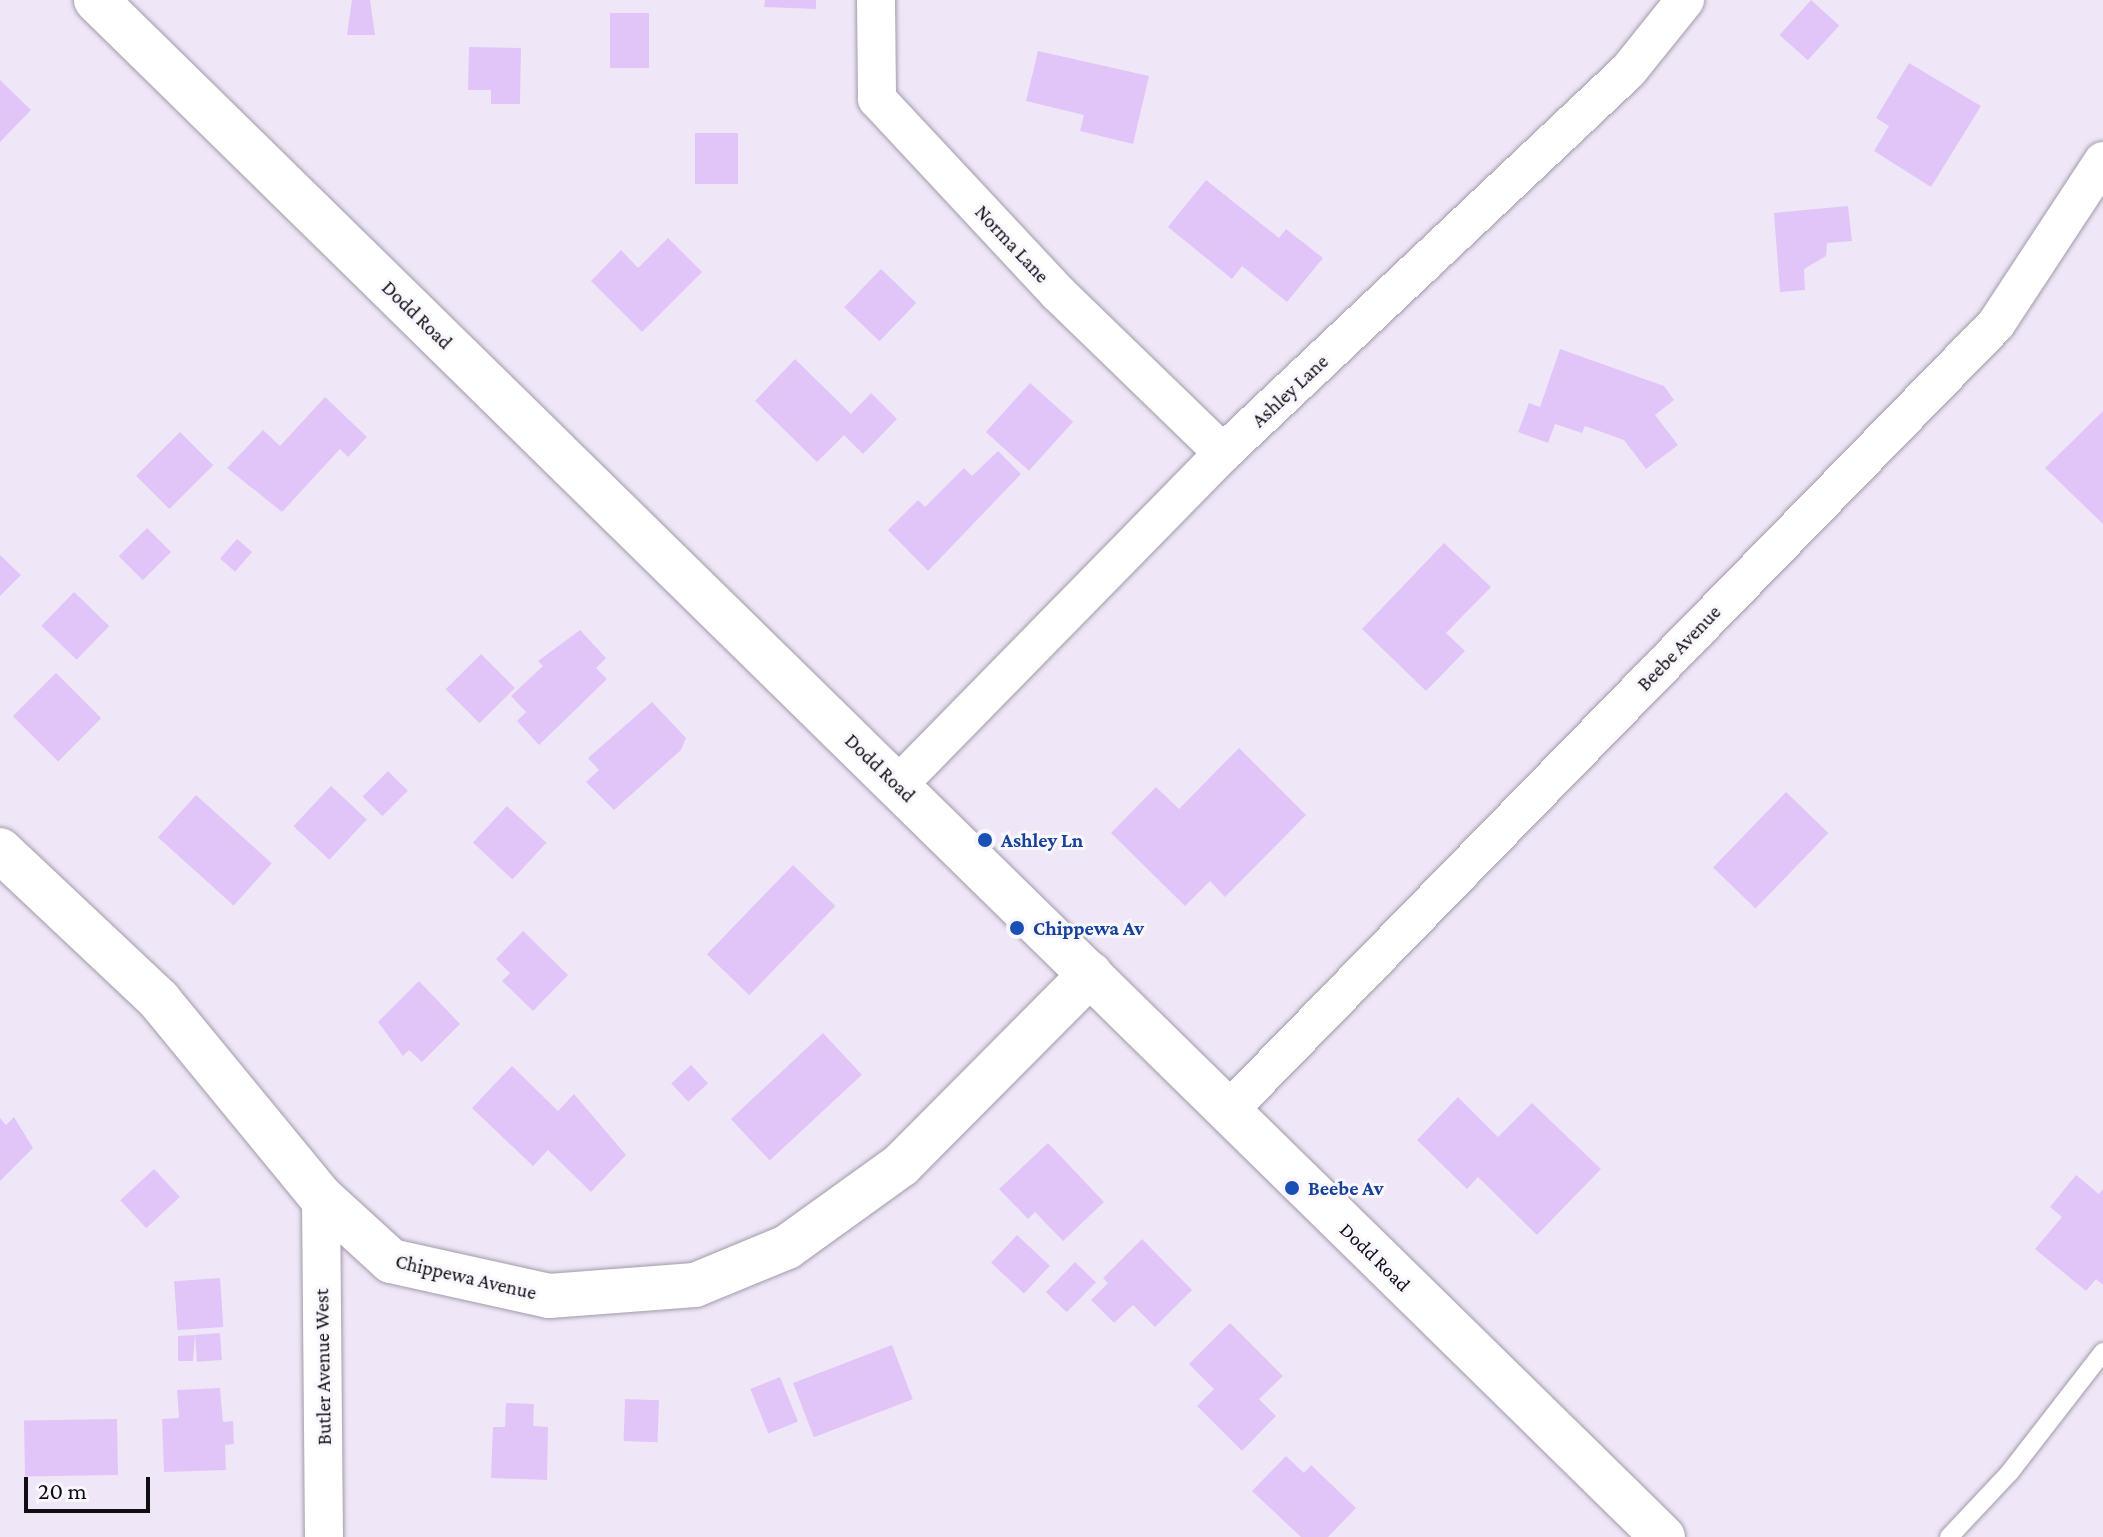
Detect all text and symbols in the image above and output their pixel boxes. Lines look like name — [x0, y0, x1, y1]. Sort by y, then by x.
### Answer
street label: Norma Lane — [970, 200, 1054, 288]
street label: Dodd Road — [377, 276, 457, 354]
street label: Ashley Lane — [1247, 350, 1333, 432]
street label: Beebe Avenue — [1632, 600, 1726, 696]
street label: Dodd Road — [840, 729, 920, 807]
place label: Ashley Ln — [1001, 828, 1083, 852]
marker: Ashley Ln — [976, 831, 994, 849]
place label: Chippewa Av — [1033, 916, 1144, 940]
marker: Chippewa Av — [1008, 919, 1026, 937]
place label: Beebe Av — [1308, 1176, 1383, 1200]
marker: Beebe Av — [1283, 1179, 1301, 1197]
street label: Dodd Road — [1335, 1218, 1415, 1296]
street label: Chippewa Avenue — [393, 1249, 539, 1305]
street label: Butler Avenue West — [310, 1289, 336, 1445]
scale bar — [28, 1461, 154, 1511]
text: 20 m — [38, 1477, 87, 1504]

